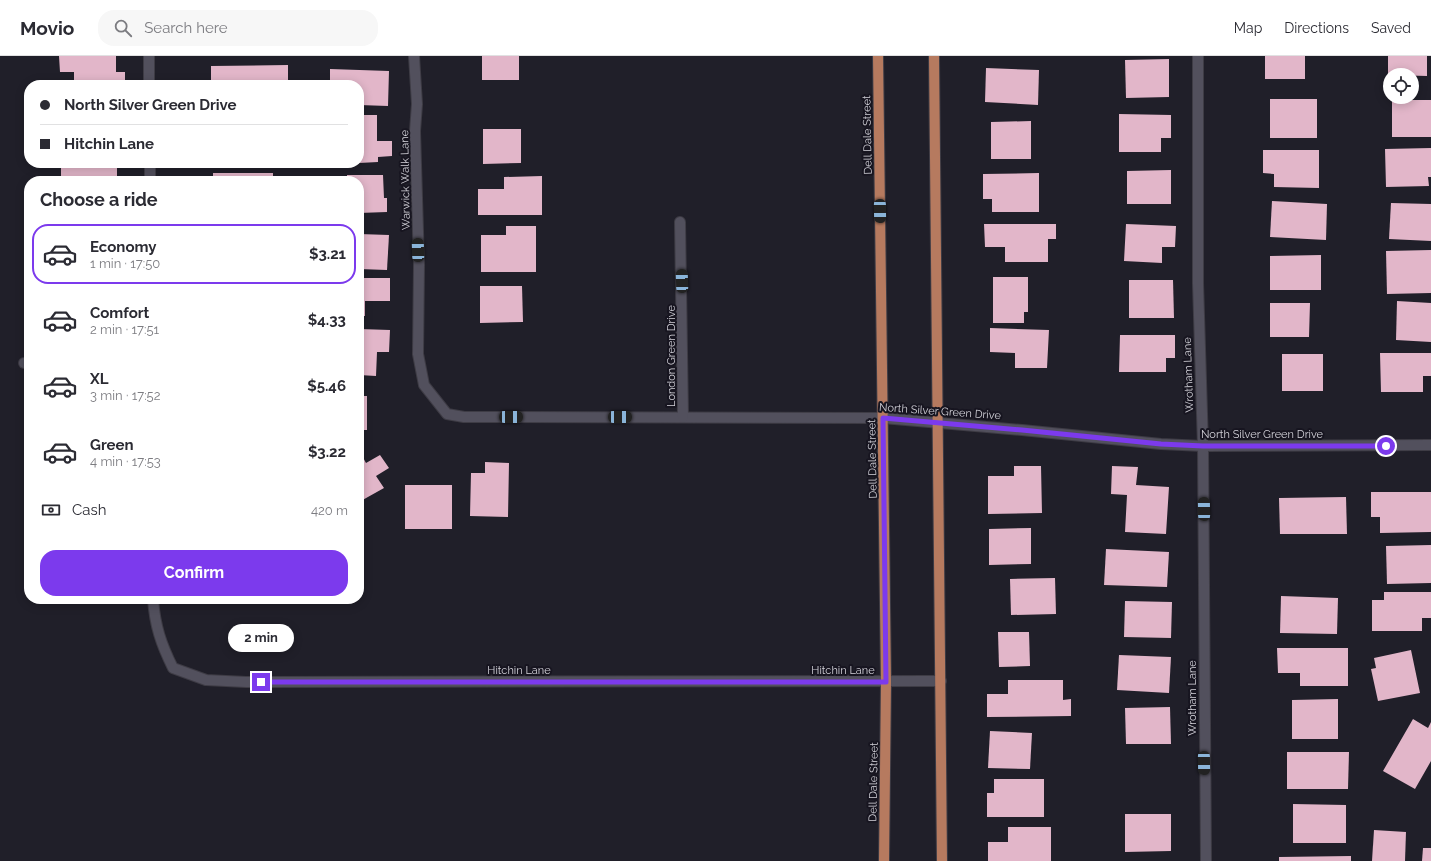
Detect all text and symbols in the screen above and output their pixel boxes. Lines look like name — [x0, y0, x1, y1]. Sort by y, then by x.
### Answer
search box — [98, 10, 378, 46]
text: Movio — [20, 17, 74, 39]
icon: search — [112, 17, 134, 39]
text: Search here — [144, 19, 228, 37]
text: Map — [1234, 20, 1262, 36]
text: Directions — [1284, 20, 1349, 36]
text: Saved — [1371, 20, 1411, 36]
map controls — [1383, 68, 1419, 104]
button: locate — [1383, 68, 1419, 104]
street label: Dell Dale Street — [860, 95, 875, 175]
text: North Silver Green Drive — [64, 96, 237, 114]
street label: Warwick Walk Lane — [398, 129, 413, 230]
text: Hitchin Lane — [64, 135, 154, 153]
text: Choose a ride — [40, 189, 158, 210]
car — [874, 199, 886, 223]
icon: car — [42, 236, 78, 272]
text: Economy — [90, 238, 157, 256]
car — [412, 238, 424, 262]
text: $3.21 — [309, 245, 346, 263]
text: 1 min · 17:50 — [90, 256, 160, 271]
car — [676, 269, 688, 293]
icon: car — [42, 302, 78, 338]
text: Comfort — [90, 304, 149, 322]
street label: London Green Drive — [665, 305, 678, 407]
text: $4.33 — [308, 311, 346, 329]
text: 2 min · 17:51 — [90, 322, 159, 337]
street label: Wrotham Lane — [1181, 336, 1196, 413]
icon: car — [42, 368, 78, 404]
text: XL — [90, 370, 108, 388]
text: $5.46 — [307, 377, 346, 395]
text: 3 min · 17:52 — [90, 388, 160, 403]
street label: North Silver Green Drive — [879, 401, 1002, 422]
car — [499, 411, 523, 423]
car — [608, 411, 632, 423]
street label: Dell Dale Street — [865, 419, 880, 499]
street label: North Silver Green Drive — [1201, 428, 1324, 441]
icon: car — [42, 434, 78, 470]
text: Green — [90, 436, 134, 454]
route start — [1377, 437, 1395, 455]
text: $3.22 — [308, 443, 346, 461]
text: 4 min · 17:53 — [90, 454, 161, 469]
car — [1198, 497, 1210, 521]
icon: cash — [40, 499, 62, 521]
text: Cash — [72, 501, 106, 519]
text: 420 m — [311, 503, 348, 518]
button: Confirm — [40, 550, 348, 596]
callout: 2 min — [228, 624, 294, 652]
text: 2 min — [244, 630, 278, 645]
street label: Wrotham Lane — [1186, 660, 1199, 736]
street label: Hitchin Lane — [487, 664, 551, 677]
street label: Hitchin Lane — [811, 664, 875, 677]
route end — [252, 673, 270, 691]
street label: Dell Dale Street — [866, 742, 881, 822]
car — [1198, 751, 1210, 775]

